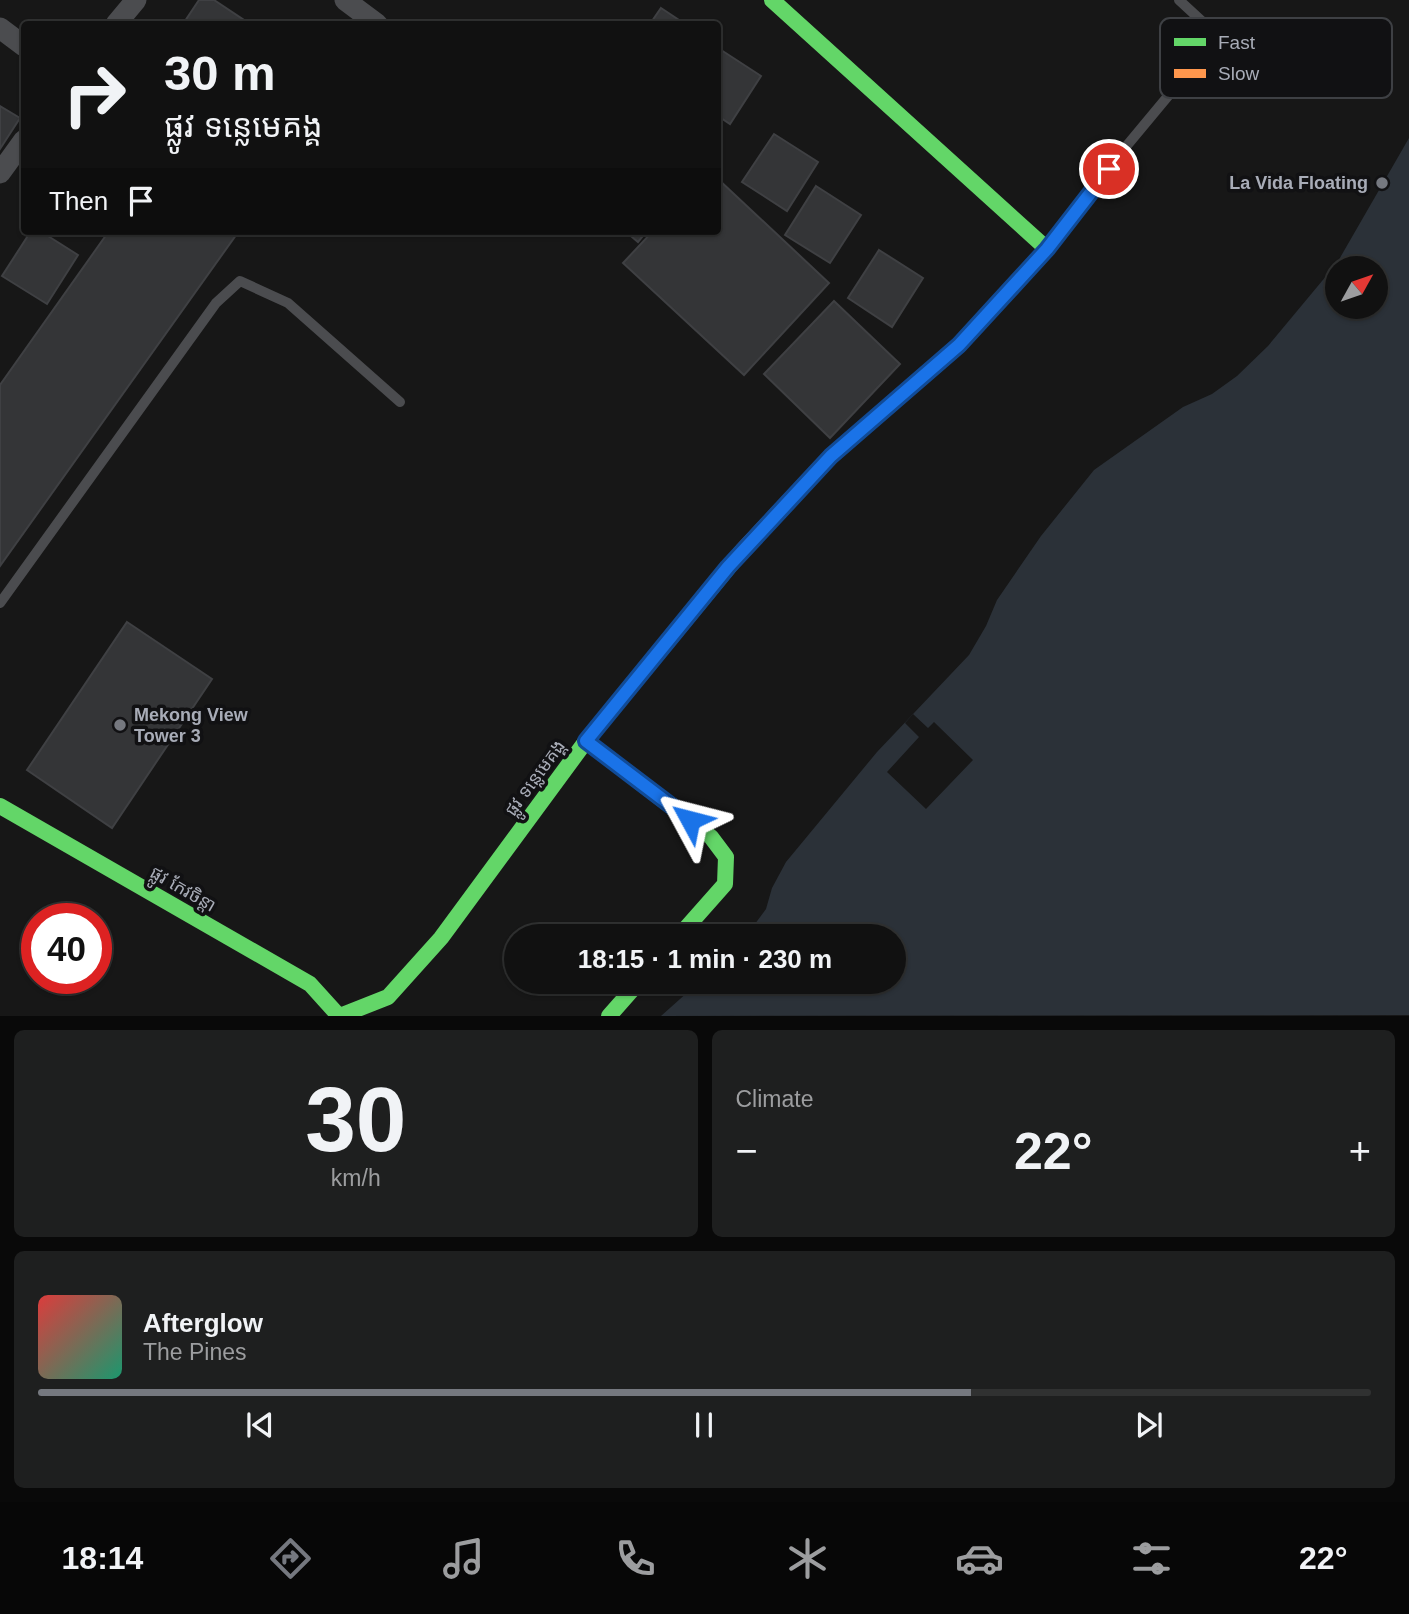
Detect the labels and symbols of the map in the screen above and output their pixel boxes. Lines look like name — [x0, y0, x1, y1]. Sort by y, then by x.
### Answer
legend — [1160, 18, 1392, 98]
text: Fast — [1218, 32, 1256, 53]
text: Slow — [1218, 63, 1259, 84]
pin — [1079, 139, 1139, 199]
place label: La Vida Floating — [1229, 173, 1368, 193]
marker: La Vida Floating — [1374, 175, 1390, 191]
north arrow — [1325, 256, 1388, 318]
place label: Mekong View Tower 3 — [134, 705, 249, 746]
marker: Mekong View Tower 3 — [112, 717, 128, 733]
street label: ផ្លូវ ទន្លេមេគង្គ — [501, 736, 574, 824]
position arrow — [653, 783, 727, 857]
street label: ផ្លូវ កែវចិន្តា — [143, 862, 219, 921]
speed limit sign: 40 — [21, 903, 112, 994]

